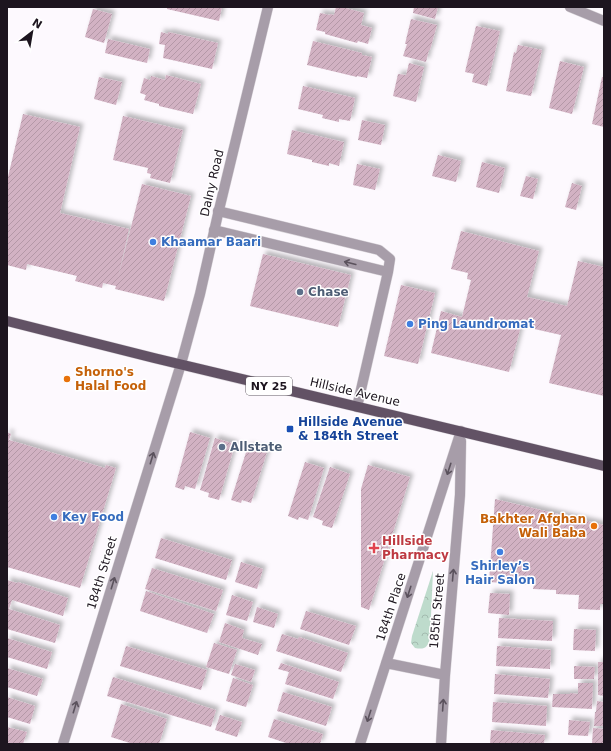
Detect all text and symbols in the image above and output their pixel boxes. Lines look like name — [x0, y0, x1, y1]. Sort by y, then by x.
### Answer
north arrow — [12, 12, 52, 52]
text: N — [30, 16, 44, 32]
street label: Dalny Road — [197, 148, 227, 218]
place label: Khaamar Baari — [161, 235, 261, 249]
marker: Khaamar Baari — [148, 237, 158, 247]
one-way arrow — [344, 258, 357, 266]
place label: Chase — [308, 285, 349, 299]
marker: Chase — [295, 287, 305, 297]
place label: Ping Laundromat — [418, 317, 534, 331]
marker: Ping Laundromat — [405, 319, 415, 329]
place label: Shorno's Halal Food — [75, 365, 146, 393]
marker: Shorno's Halal Food — [62, 374, 72, 384]
street label: Hillside Avenue — [309, 375, 401, 409]
road number: NY 25 — [246, 377, 292, 395]
place label: Hillside Avenue & 184th Street — [298, 415, 403, 443]
marker: Hillside Avenue & 184th Street — [285, 424, 295, 434]
place label: Allstate — [230, 440, 282, 454]
marker: Allstate — [217, 442, 227, 452]
one-way arrow — [149, 452, 156, 465]
one-way arrow — [445, 462, 452, 475]
place label: Key Food — [62, 510, 124, 524]
marker: Key Food — [49, 512, 59, 522]
place label: Bakhter Afghan Wali Baba — [480, 512, 586, 540]
marker: Bakhter Afghan Wali Baba — [589, 521, 599, 531]
place label: Hillside Pharmacy — [382, 534, 449, 562]
street label: 184th Street — [84, 535, 120, 611]
marker: Hillside Pharmacy — [369, 543, 379, 553]
marker: Shirley’s Hair Salon — [495, 547, 505, 557]
place label: Shirley’s Hair Salon — [465, 559, 535, 587]
one-way arrow — [450, 569, 457, 582]
street label: 184th Place — [373, 571, 409, 643]
street label: 185th Street — [427, 572, 447, 649]
one-way arrow — [110, 576, 117, 589]
one-way arrow — [405, 586, 412, 599]
one-way arrow — [440, 699, 447, 712]
one-way arrow — [71, 701, 79, 713]
one-way arrow — [365, 709, 372, 722]

